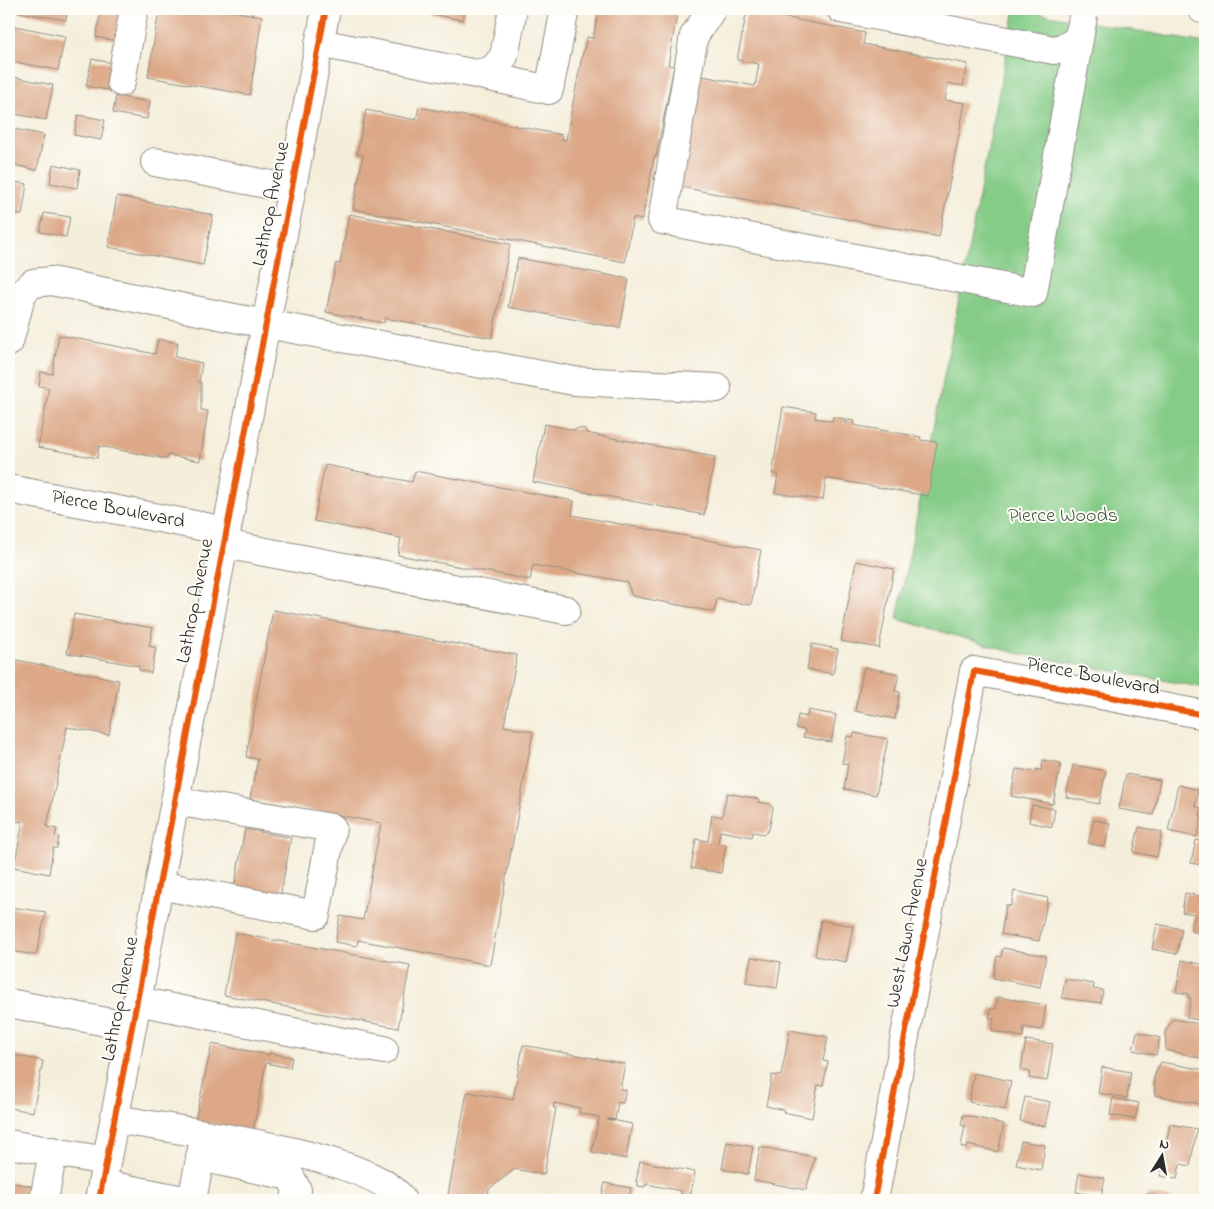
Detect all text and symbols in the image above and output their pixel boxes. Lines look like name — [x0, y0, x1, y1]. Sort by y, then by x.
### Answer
street label: Lathrop Avenue — [246, 139, 298, 269]
street label: Pierce Boulevard — [49, 483, 187, 537]
park label: Pierce Woods — [1008, 502, 1118, 531]
street label: Lathrop Avenue — [170, 536, 222, 666]
street label: Pierce Boulevard — [1024, 650, 1162, 704]
street label: West Lawn Avenue — [879, 855, 937, 1011]
street label: Lathrop Avenue — [95, 934, 147, 1064]
north arrow — [1136, 1132, 1186, 1182]
text: N — [1158, 1134, 1171, 1156]

